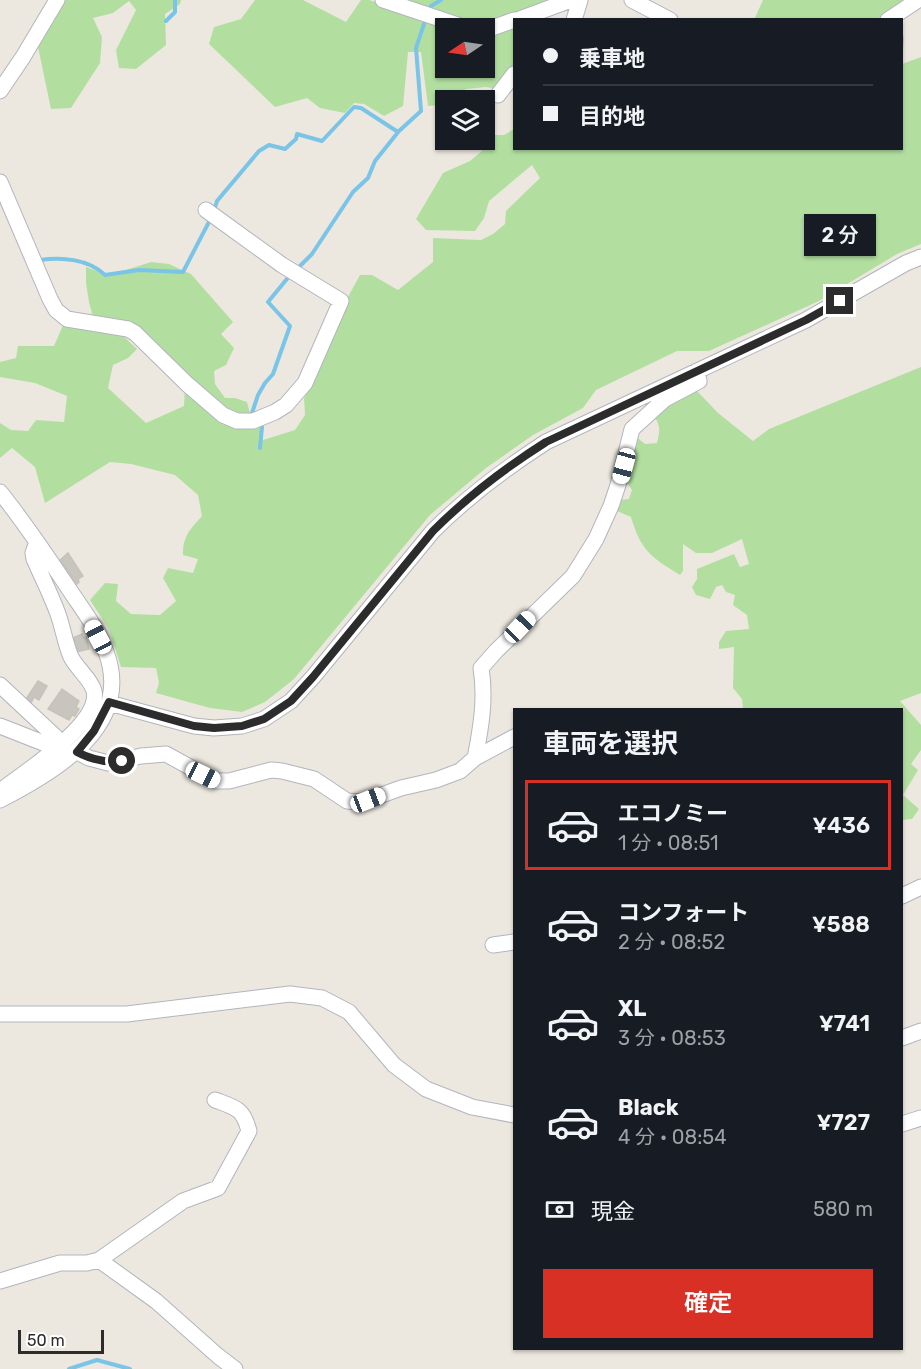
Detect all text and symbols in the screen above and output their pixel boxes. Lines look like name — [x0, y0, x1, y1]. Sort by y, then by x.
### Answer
north arrow — [435, 18, 495, 78]
map controls — [435, 18, 495, 150]
text: 乗車地 — [579, 45, 645, 72]
button: layers — [435, 90, 495, 150]
text: 目的地 — [579, 103, 645, 130]
callout: 2 分 — [804, 214, 876, 256]
text: 2 分 — [821, 223, 859, 247]
route end — [826, 287, 853, 314]
car — [611, 446, 637, 486]
car — [501, 608, 539, 646]
car — [82, 617, 114, 657]
text: 車両を選択 — [543, 728, 678, 760]
route start — [108, 747, 135, 774]
car — [183, 759, 223, 791]
car — [348, 785, 388, 815]
icon: car — [546, 798, 600, 852]
text: エコノミー — [618, 800, 728, 827]
text: ¥436 — [812, 812, 870, 839]
text: 1 分 · 08:51 — [618, 831, 719, 855]
icon: car — [546, 897, 600, 951]
text: コンフォート — [618, 899, 749, 926]
text: ¥588 — [812, 911, 870, 938]
text: 2 分 · 08:52 — [618, 930, 725, 954]
text: XL — [618, 995, 646, 1022]
icon: car — [546, 996, 600, 1050]
text: ¥741 — [819, 1010, 870, 1037]
text: 3 分 · 08:53 — [618, 1026, 726, 1050]
text: Black — [618, 1094, 679, 1121]
icon: car — [546, 1095, 600, 1149]
text: ¥727 — [817, 1109, 870, 1136]
text: 4 分 · 08:54 — [618, 1125, 727, 1149]
icon: cash — [543, 1193, 576, 1226]
text: 580 m — [813, 1197, 873, 1221]
text: 現金 — [591, 1198, 635, 1225]
button: 確定 — [543, 1269, 873, 1338]
scale bar — [18, 1327, 104, 1354]
text: 50 m — [27, 1331, 65, 1350]

